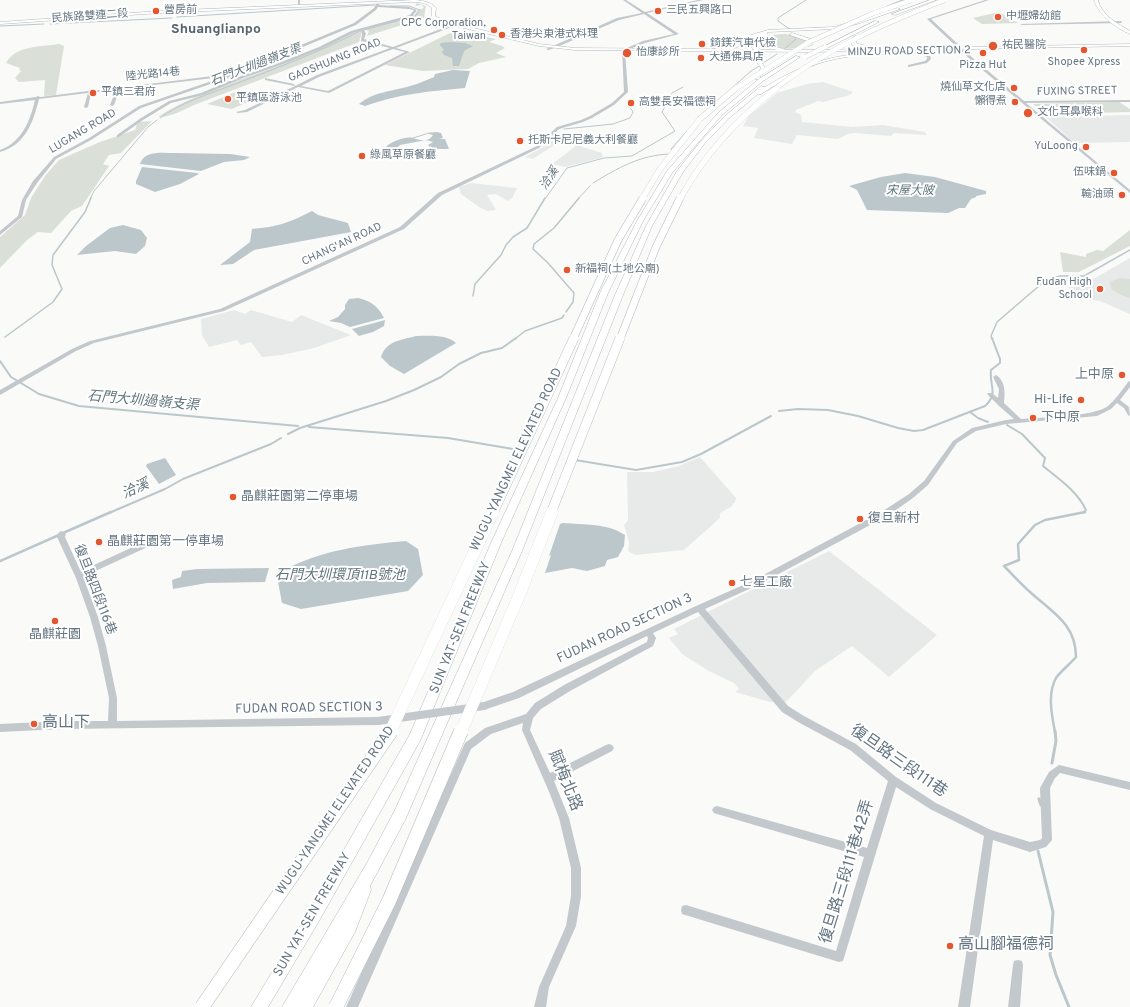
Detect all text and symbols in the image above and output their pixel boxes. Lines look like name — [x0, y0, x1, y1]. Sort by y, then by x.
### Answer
place label: 營房前 — [164, 4, 197, 18]
place label: 三民五興路口 — [666, 4, 732, 18]
marker: 營房前 — [151, 6, 161, 16]
marker: 三民五興路口 — [653, 6, 663, 16]
street label: 民族路雙連二段 — [51, 8, 129, 26]
place label: 中壢婦幼館 — [1006, 10, 1061, 24]
marker: 中壢婦幼館 — [993, 12, 1003, 22]
place label: CPC Corporation, Taiwan — [401, 17, 486, 43]
district label: Shuanglianpo — [171, 22, 261, 38]
marker: CPC Corporation, Taiwan — [489, 25, 499, 35]
place label: 香港尖東港式料理 — [510, 28, 598, 42]
marker: 香港尖東港式料理 — [497, 30, 507, 40]
street label: GAOSHUANG ROAD — [287, 36, 383, 86]
place label: 錡鎂汽車代檢 — [710, 37, 776, 51]
marker: 錡鎂汽車代檢 — [697, 39, 707, 49]
place label: 祐民醫院 — [1002, 39, 1046, 53]
marker: 祐民醫院 — [987, 40, 999, 52]
water label: 石門大圳過嶺支渠 — [209, 42, 303, 90]
street label: MINZU ROAD SECTION 2 — [847, 44, 971, 60]
marker: Shopee Xpress — [1079, 45, 1089, 55]
place label: 怡康診所 — [636, 46, 680, 60]
marker: 怡康診所 — [621, 47, 633, 59]
marker: Pizza Hut — [978, 48, 988, 58]
place label: 大通佛具店 — [709, 51, 764, 65]
marker: 大通佛具店 — [696, 53, 706, 63]
place label: Shopee Xpress — [1047, 56, 1121, 70]
place label: Pizza Hut — [959, 59, 1007, 73]
street label: 陸光路14巷 — [125, 66, 181, 84]
place label: 燒仙草文化店 — [940, 81, 1006, 95]
marker: 燒仙草文化店 — [1009, 83, 1019, 93]
street label: FUXING STREET — [1037, 85, 1117, 99]
place label: 平鎮三君府 — [101, 86, 156, 100]
marker: 平鎮三君府 — [88, 88, 98, 98]
place label: 平鎮區游泳池 — [236, 92, 302, 106]
marker: 平鎮區游泳池 — [223, 94, 233, 104]
place label: 懶得煮 — [974, 95, 1007, 109]
place label: 高雙長安福德祠 — [639, 96, 716, 110]
marker: 懶得煮 — [1010, 97, 1020, 107]
marker: 高雙長安福德祠 — [626, 98, 636, 108]
place label: 文化耳鼻喉科 — [1037, 106, 1103, 120]
street label: LUGANG ROAD — [47, 107, 119, 157]
marker: 文化耳鼻喉科 — [1022, 107, 1034, 119]
place label: 托斯卡尼尼義大利餐廳 — [528, 134, 638, 148]
marker: 托斯卡尼尼義大利餐廳 — [515, 136, 525, 146]
place label: YuLoong — [1034, 140, 1078, 154]
marker: YuLoong — [1081, 142, 1091, 152]
place label: 綠風草原餐廳 — [370, 149, 436, 163]
marker: 綠風草原餐廳 — [357, 151, 367, 161]
water label: 洽溪 — [537, 165, 563, 193]
place label: 伍味鍋 — [1073, 166, 1106, 180]
marker: 伍味鍋 — [1109, 168, 1119, 178]
water label: 宋屋大陂 — [886, 185, 934, 199]
place label: 輸油頭 — [1081, 188, 1114, 202]
marker: 輸油頭 — [1117, 190, 1127, 200]
street label: CHANG'AN ROAD — [300, 221, 384, 269]
place label: 新福祠(土地公廟) — [575, 263, 660, 277]
marker: 新福祠(土地公廟) — [562, 265, 572, 275]
place label: Fudan High School — [1036, 276, 1092, 302]
marker: Fudan High School — [1095, 284, 1105, 294]
street label: WUGU-YANGMEI ELEVATED ROAD — [468, 366, 566, 554]
place label: 上中原 — [1075, 367, 1114, 383]
marker: 上中原 — [1117, 370, 1127, 380]
water label: 石門大圳過嶺支渠 — [86, 389, 200, 415]
place label: Hi-Life — [1034, 392, 1073, 408]
marker: Hi-Life — [1076, 395, 1086, 405]
place label: 下中原 — [1041, 410, 1080, 426]
marker: 下中原 — [1028, 413, 1038, 423]
water label: 洽溪 — [120, 477, 152, 503]
place label: 晶麒莊園第二停車場 — [241, 489, 358, 505]
marker: 晶麒莊園第二停車場 — [228, 492, 238, 502]
place label: 復旦新村 — [868, 511, 920, 527]
marker: 復旦新村 — [855, 514, 865, 524]
place label: 晶麒莊園第一停車場 — [107, 534, 224, 550]
marker: 晶麒莊園第一停車場 — [94, 537, 104, 547]
street label: 復旦路四段116巷 — [70, 543, 118, 637]
street label: SUN YAT-SEN FREEWAY — [427, 560, 495, 696]
water label: 石門大圳環頂11B號池 — [275, 568, 405, 584]
place label: 七星工廠 — [740, 575, 792, 591]
marker: 七星工廠 — [727, 578, 737, 588]
street label: FUDAN ROAD SECTION 3 — [555, 591, 695, 667]
marker: 晶麒莊園 — [50, 616, 60, 626]
place label: 晶麒莊園 — [29, 627, 81, 643]
street label: FUDAN ROAD SECTION 3 — [235, 700, 383, 718]
place label: 高山下 — [42, 714, 90, 734]
marker: 高山下 — [29, 719, 39, 729]
street label: 復旦路三段111巷 — [846, 721, 950, 803]
street label: WUGU-YANGMEI ELEVATED ROAD — [274, 724, 398, 898]
street label: 賦梅北路 — [543, 748, 585, 814]
street label: 復旦路三段111巷42弄 — [817, 798, 879, 946]
street label: SUN YAT-SEN FREEWAY — [271, 850, 355, 980]
place label: 高山腳福德祠 — [958, 936, 1054, 956]
marker: 高山腳福德祠 — [945, 941, 955, 951]

